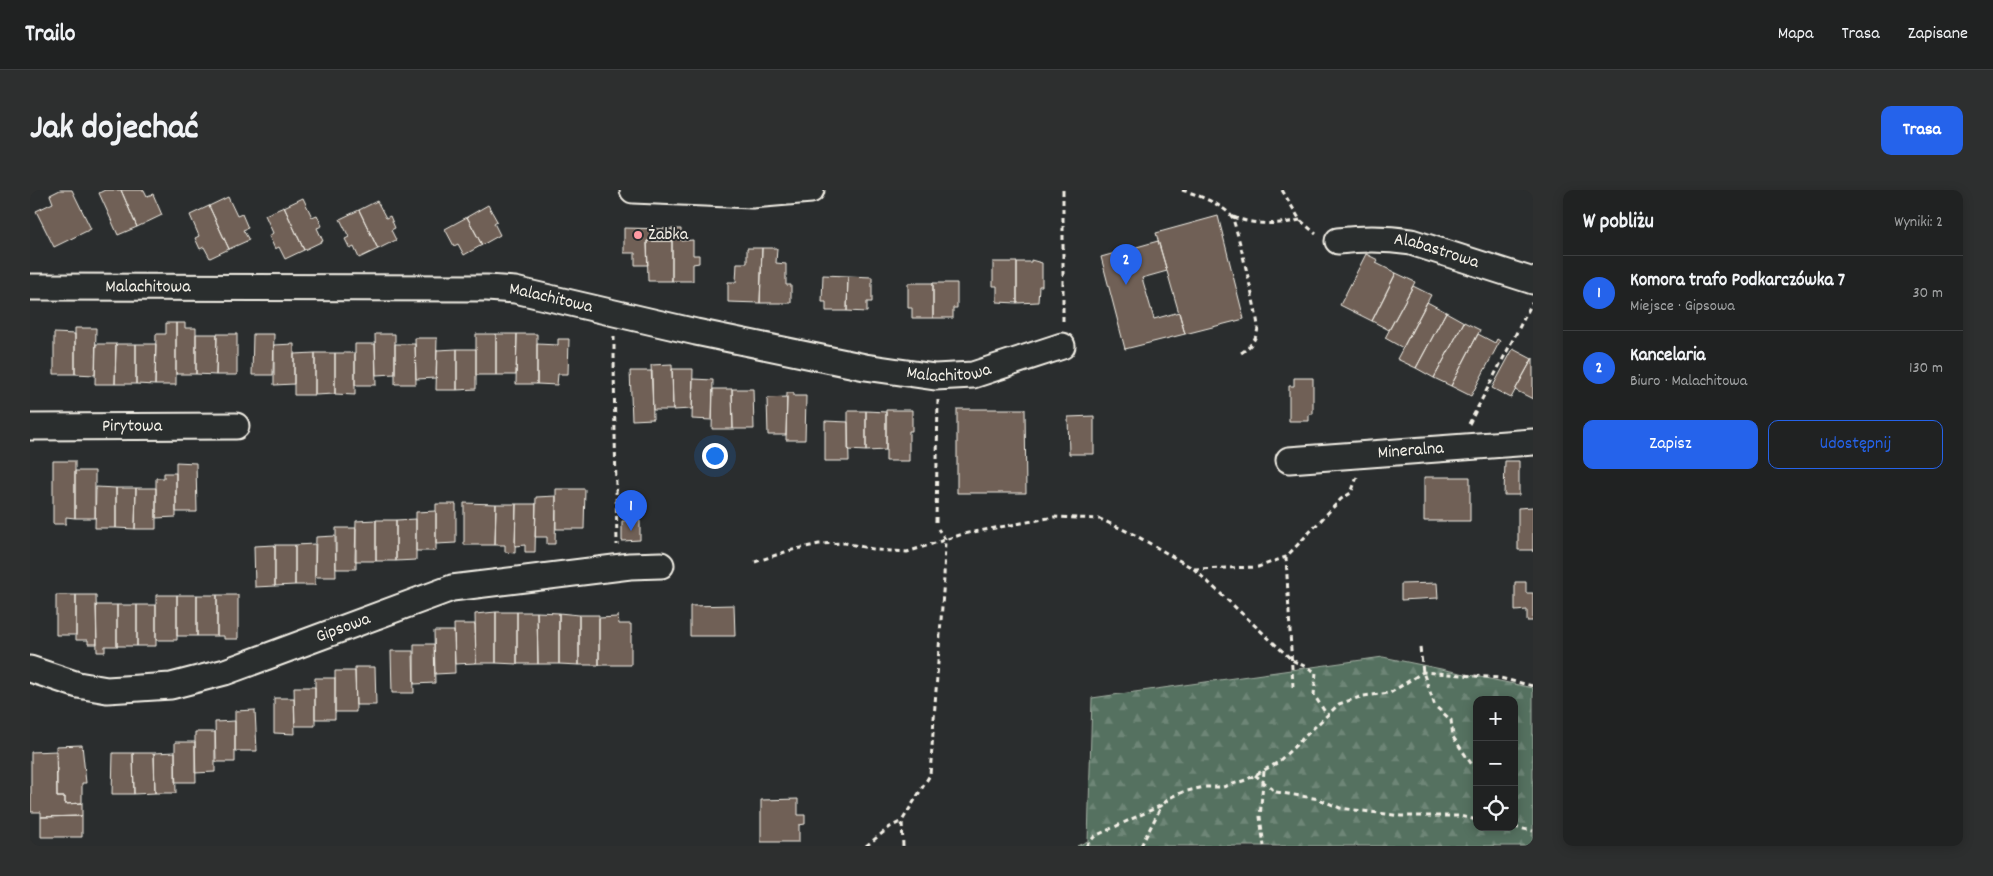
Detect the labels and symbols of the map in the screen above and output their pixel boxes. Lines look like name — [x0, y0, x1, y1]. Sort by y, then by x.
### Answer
place label: Żabka — [648, 223, 689, 248]
street label: Alabastrowa — [1393, 227, 1483, 276]
marker: Żabka — [632, 229, 644, 241]
pin: 2 — [1110, 244, 1142, 285]
street label: Malachitowa — [105, 275, 191, 300]
street label: Malachitowa — [508, 277, 596, 320]
street label: Malachitowa — [905, 357, 995, 390]
street label: Pirytowa — [102, 414, 163, 439]
street label: Mineralna — [1377, 436, 1445, 466]
your location — [702, 443, 728, 469]
pin: 1 — [615, 490, 647, 531]
street label: Gipsowa — [312, 607, 375, 650]

